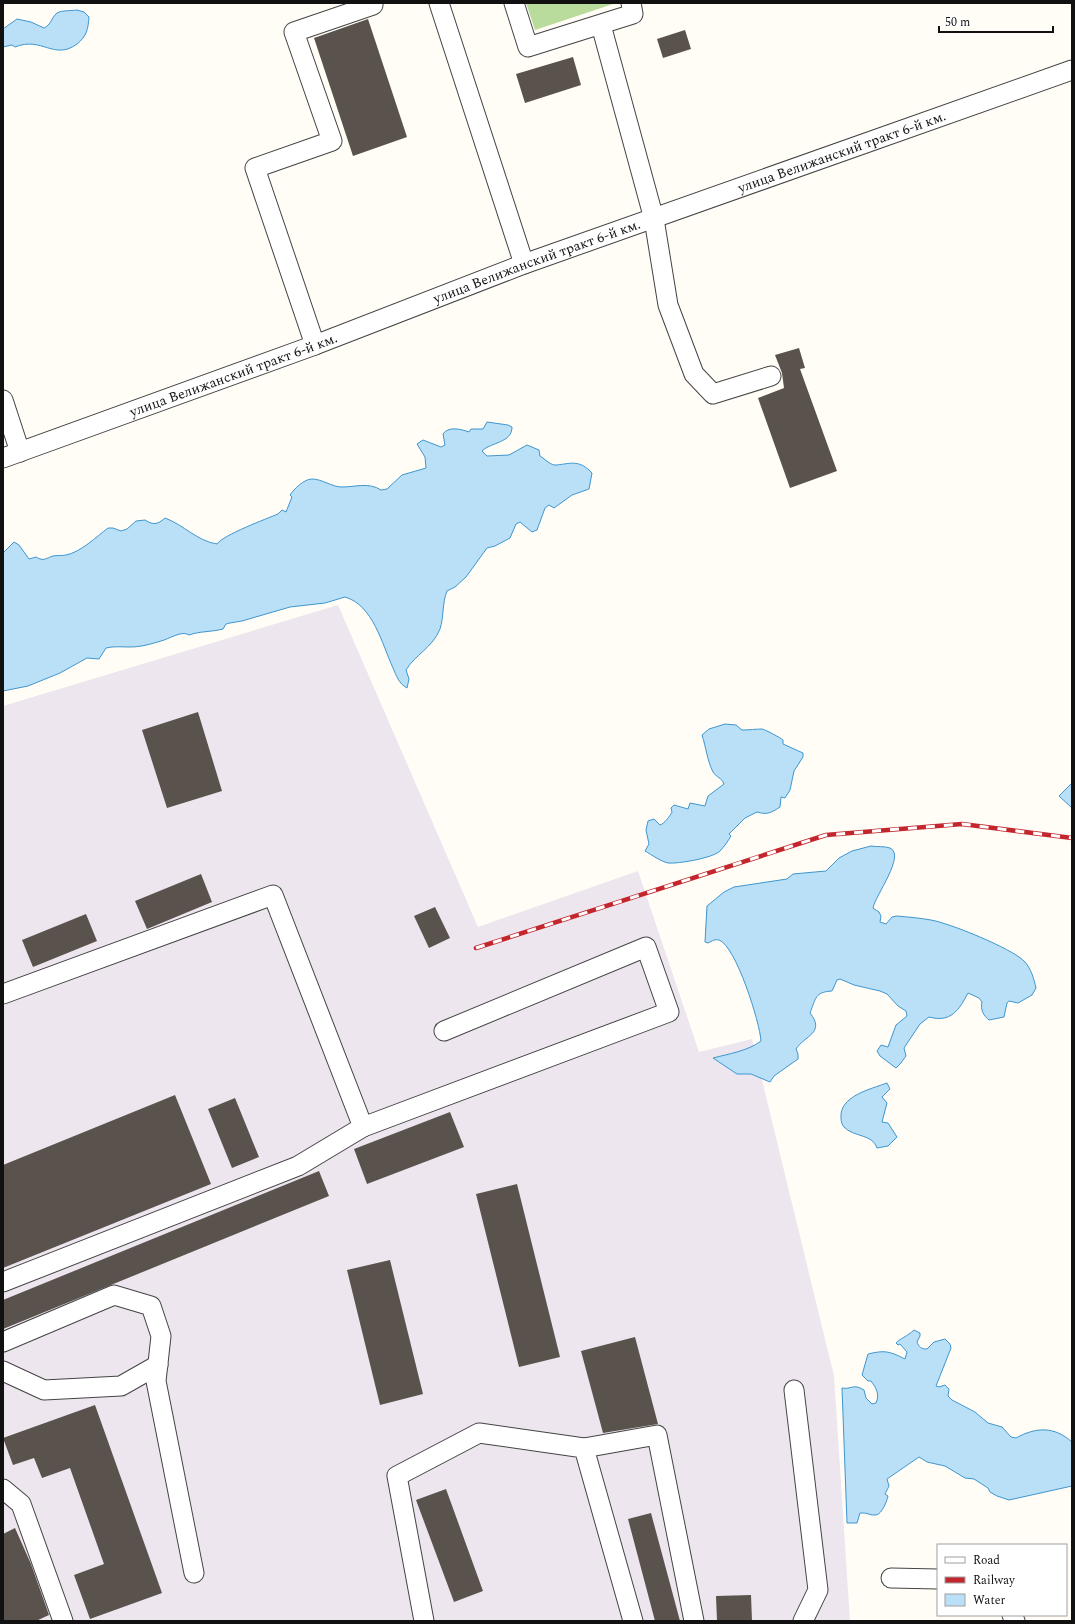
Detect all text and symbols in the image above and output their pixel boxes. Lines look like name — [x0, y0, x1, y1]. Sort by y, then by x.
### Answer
scale bar — [939, 8, 1053, 34]
text: 50 m — [945, 13, 970, 32]
street label: улица Велижанский тракт 6-й км. — [734, 105, 949, 198]
street label: улица Велижанский тракт 6-й км. — [429, 213, 643, 309]
street label: улица Велижанский тракт 6-й км. — [126, 327, 340, 422]
legend — [937, 1544, 1067, 1616]
text: Road — [973, 1551, 1000, 1570]
text: Railway — [973, 1571, 1016, 1590]
text: Water — [973, 1591, 1005, 1610]

